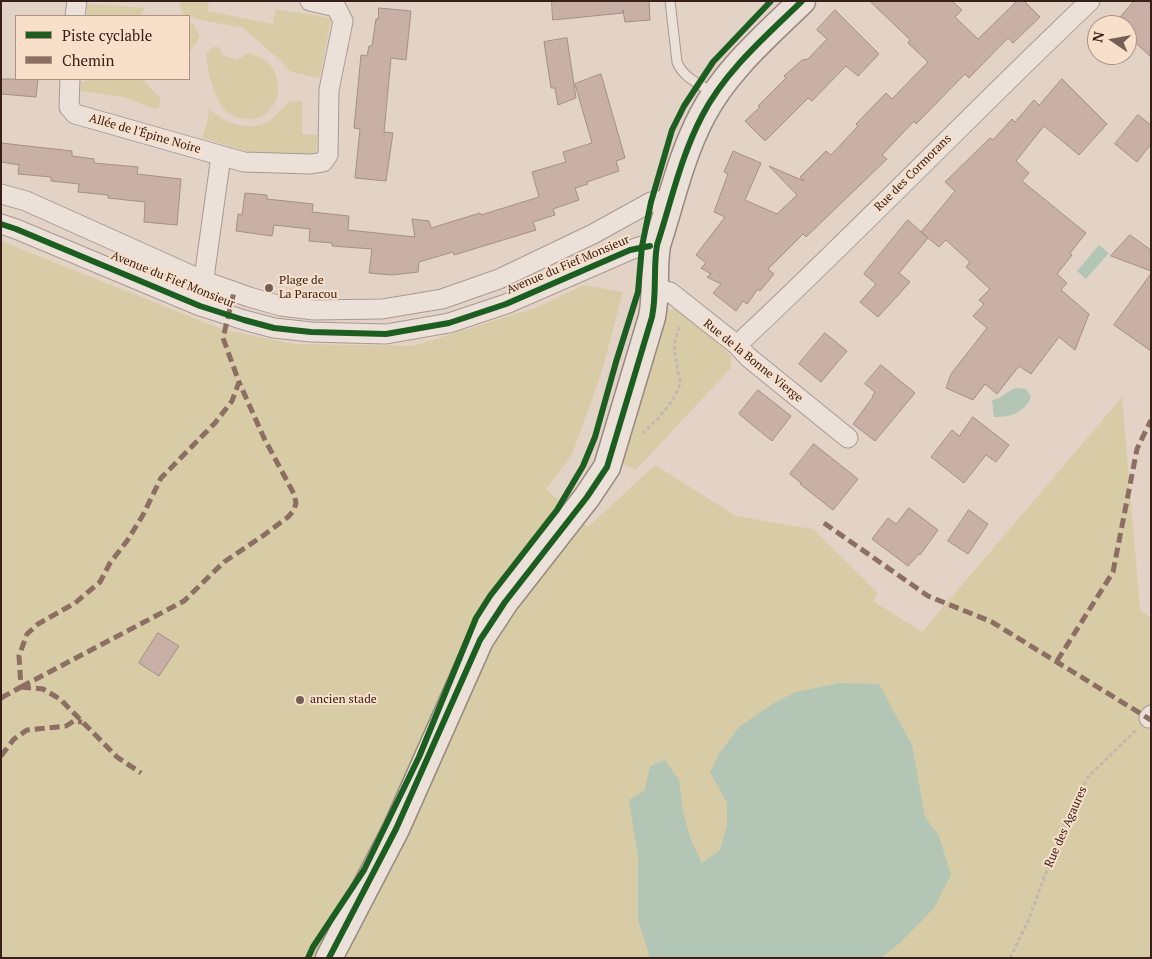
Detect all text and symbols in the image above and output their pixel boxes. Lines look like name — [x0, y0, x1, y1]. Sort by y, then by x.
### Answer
legend — [15, 15, 190, 80]
north arrow — [1087, 15, 1137, 65]
text: Piste cyclable — [62, 25, 152, 45]
text: N — [1087, 30, 1108, 44]
text: Chemin — [62, 50, 114, 70]
street label: Allée de l'Épine Noire — [88, 111, 202, 157]
street label: Rue des Cormorans — [872, 132, 954, 214]
street label: Avenue du Fief Monsieur — [504, 233, 632, 297]
street label: Avenue du Fief Monsieur — [109, 249, 237, 311]
place label: Plage de La Paracou — [279, 274, 337, 302]
marker: Plage de La Paracou — [263, 282, 275, 294]
street label: Rue de la Bonne Vierge — [700, 316, 806, 406]
place label: ancien stade — [310, 693, 377, 707]
marker: ancien stade — [294, 694, 306, 706]
street label: Rue des Agaures — [1042, 784, 1090, 870]

